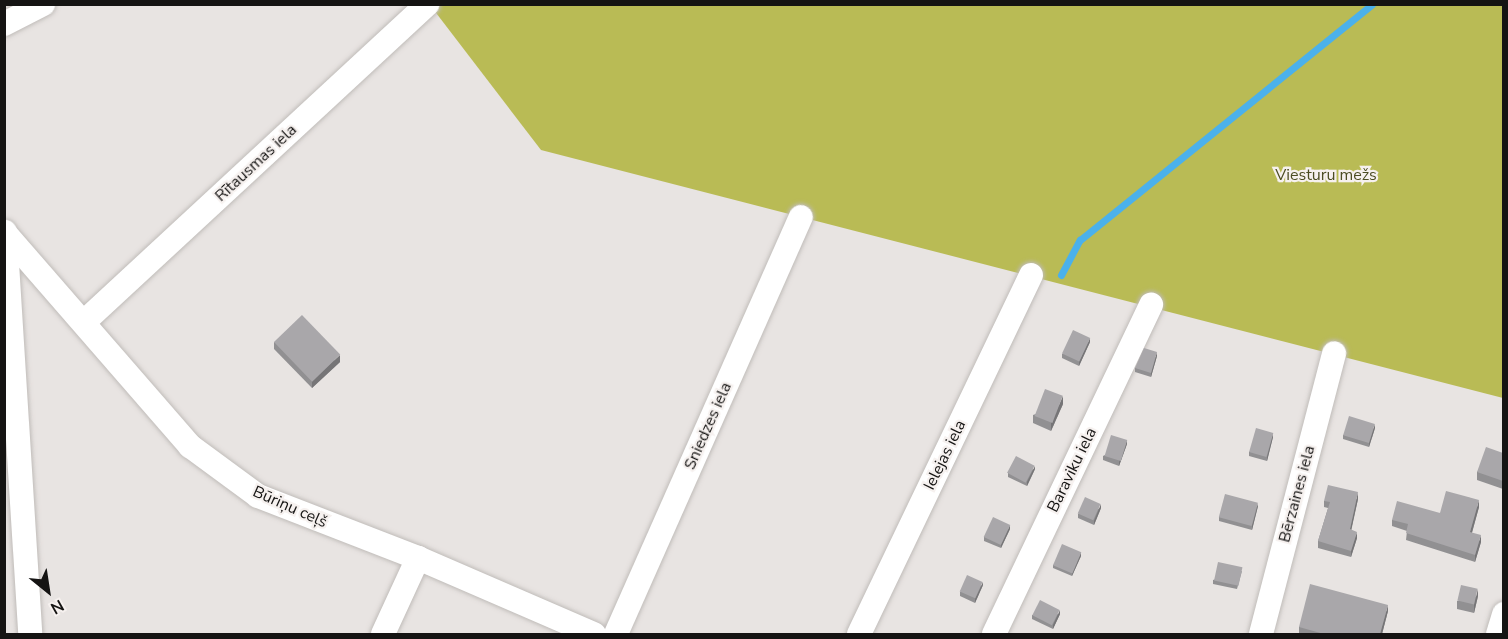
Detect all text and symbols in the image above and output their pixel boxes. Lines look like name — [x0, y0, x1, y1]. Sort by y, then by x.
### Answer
street label: Rītausmas iela — [211, 120, 301, 206]
park label: Viesturu mežs — [1275, 165, 1377, 185]
street label: Sniedzes iela — [680, 379, 736, 473]
street label: Ielejas iela — [920, 417, 970, 493]
street label: Baraviku iela — [1043, 425, 1101, 515]
street label: Bērzaines iela — [1275, 443, 1319, 545]
street label: Būriņu ceļš — [250, 482, 330, 532]
north arrow — [18, 561, 78, 621]
text: N — [46, 594, 68, 619]

